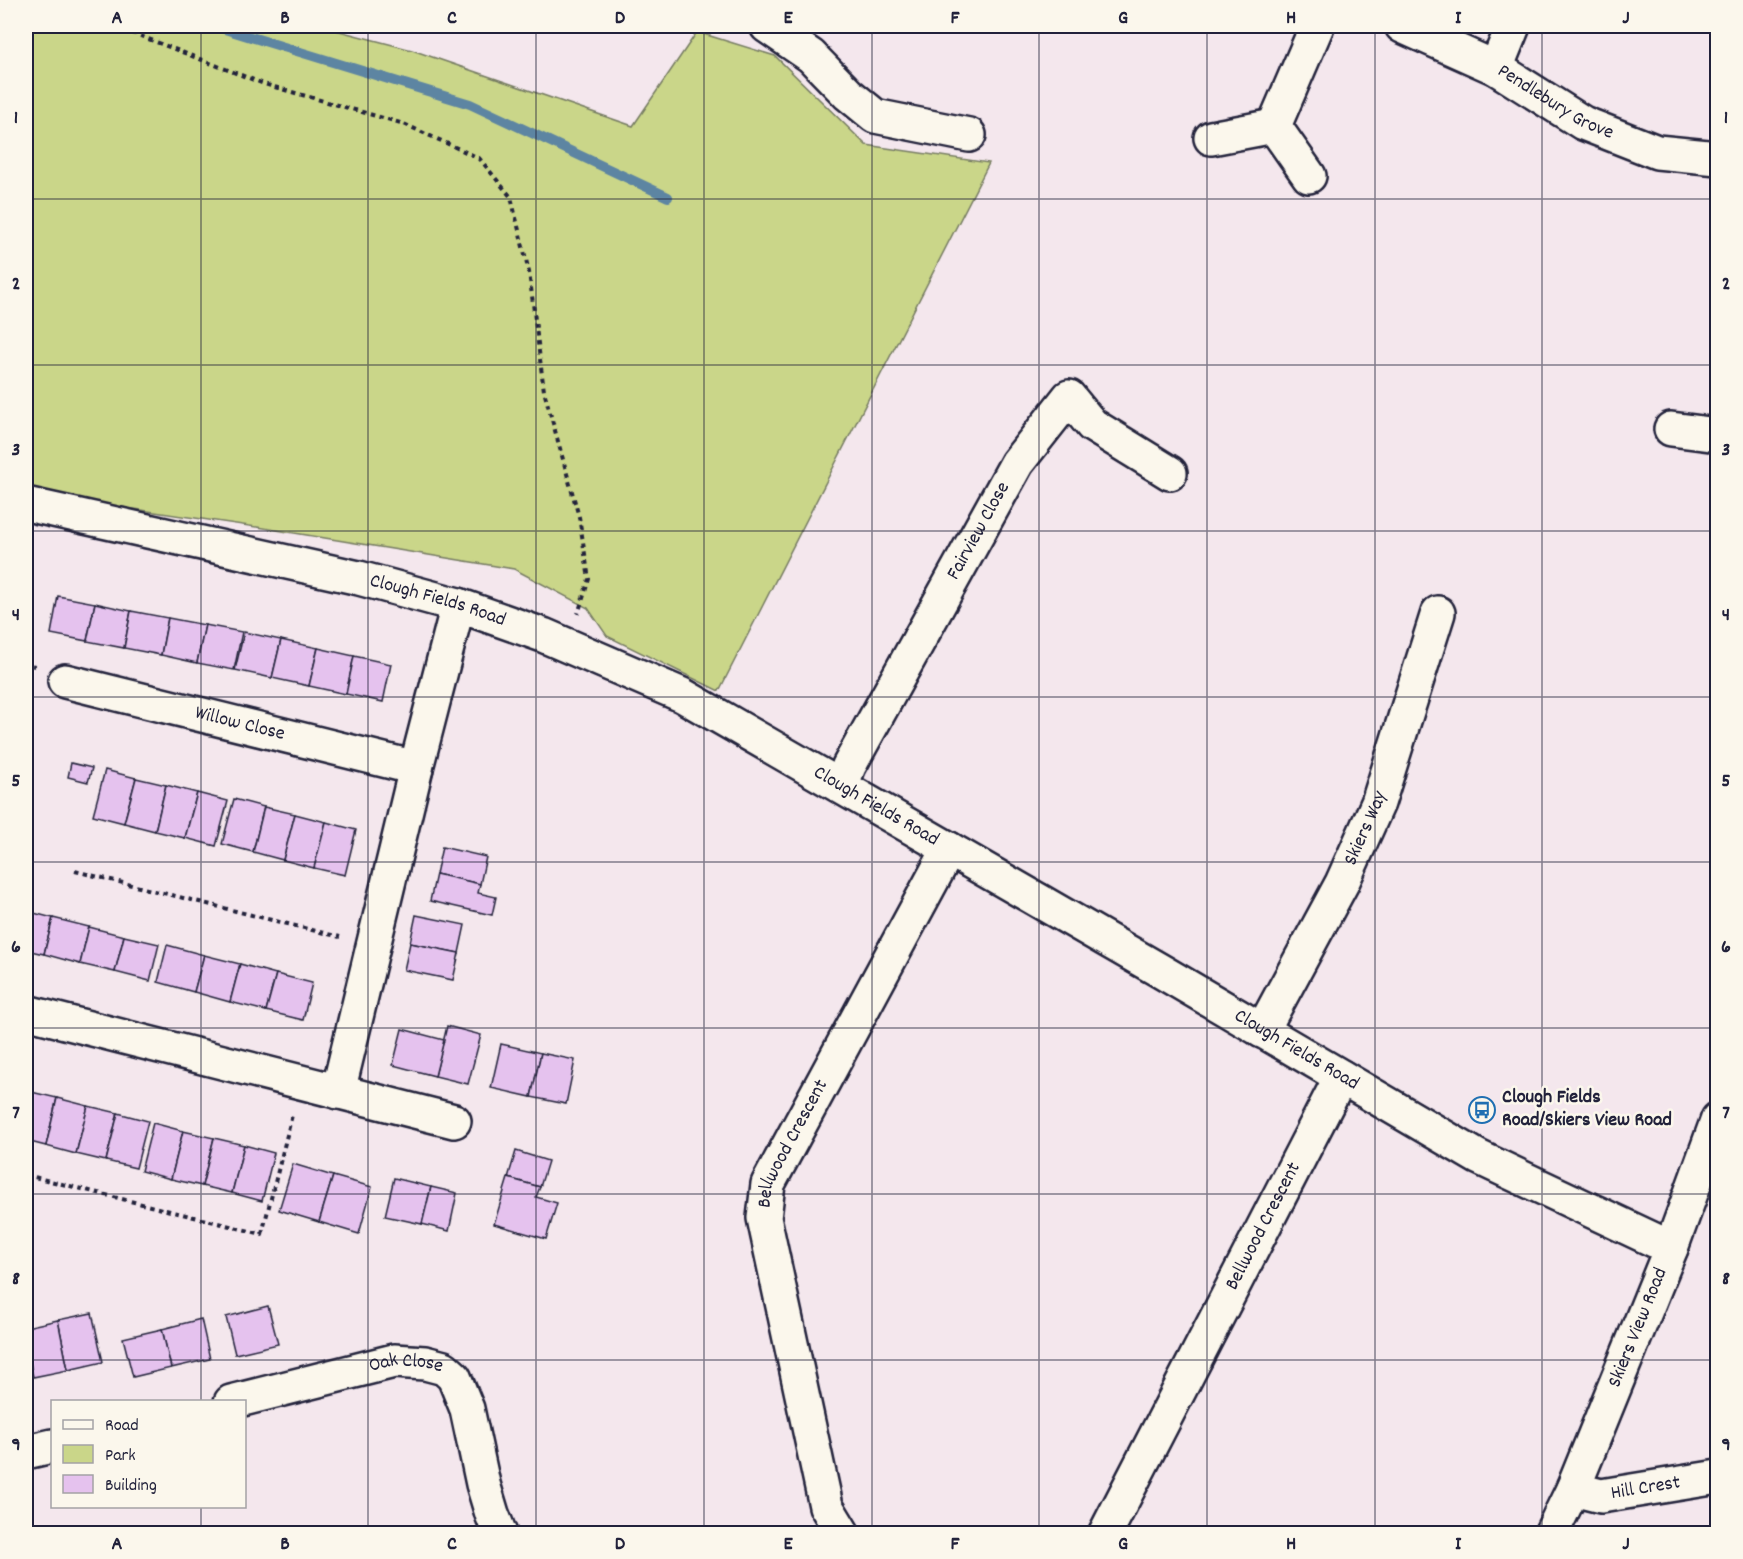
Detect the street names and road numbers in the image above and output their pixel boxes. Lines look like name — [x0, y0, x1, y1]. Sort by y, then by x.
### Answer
street label: Pendlebury Grove — [1491, 58, 1618, 148]
street label: Fairview Close — [941, 477, 1018, 585]
street label: Clough Fields Road — [366, 568, 509, 635]
street label: Willow Close — [192, 700, 288, 749]
street label: Clough Fields Road — [808, 759, 944, 854]
street label: Skiers Way — [1338, 787, 1395, 870]
street label: Clough Fields Road — [1228, 1003, 1364, 1098]
street label: Bellwood Crescent — [751, 1075, 836, 1209]
street label: Bellwood Crescent — [1219, 1158, 1308, 1295]
street label: Skiers View Road — [1602, 1264, 1675, 1392]
street label: Oak Close — [366, 1347, 446, 1381]
street label: Hill Crest — [1609, 1469, 1682, 1508]

